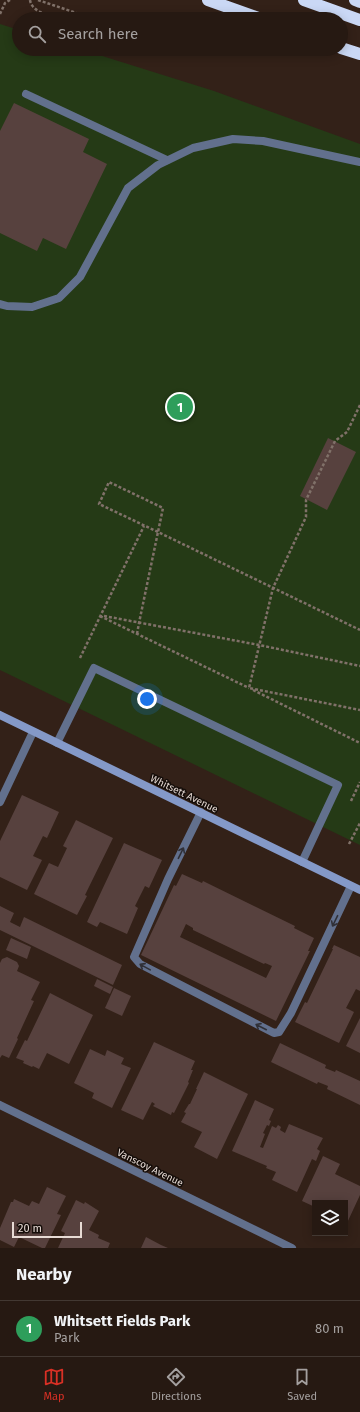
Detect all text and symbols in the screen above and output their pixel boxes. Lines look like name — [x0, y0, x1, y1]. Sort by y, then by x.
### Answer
search box — [12, 12, 348, 56]
icon: search — [26, 23, 48, 45]
text: Search here — [58, 25, 138, 43]
pin: 1 — [167, 392, 193, 422]
your location — [137, 689, 157, 709]
street label: Whitsett Avenue — [148, 772, 220, 816]
one-way arrow — [178, 847, 185, 859]
one-way arrow — [331, 915, 338, 927]
one-way arrow — [140, 963, 152, 970]
one-way arrow — [255, 1022, 267, 1030]
street label: Vanscoy Avenue — [115, 1147, 185, 1189]
map controls — [312, 1200, 348, 1236]
button: layers — [312, 1200, 348, 1236]
scale bar — [12, 1220, 82, 1239]
text: 20 m — [18, 1222, 42, 1235]
text: Nearby — [16, 1264, 71, 1285]
text: Whitsett Fields Park — [54, 1312, 190, 1330]
text: 1 — [26, 1321, 32, 1336]
text: 80 m — [315, 1321, 344, 1336]
text: Park — [54, 1330, 80, 1345]
tab: Map — [43, 1366, 65, 1403]
tab: Directions — [151, 1366, 201, 1403]
tab: Saved — [287, 1366, 317, 1403]

